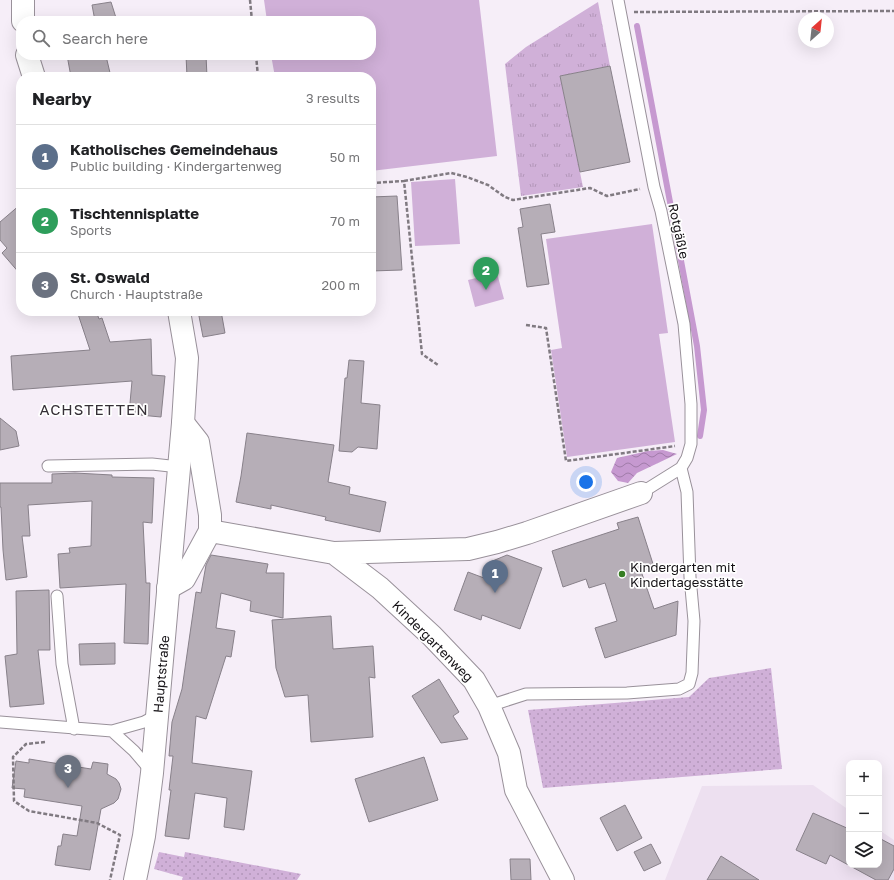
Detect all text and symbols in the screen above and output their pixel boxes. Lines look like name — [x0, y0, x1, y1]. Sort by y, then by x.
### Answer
north arrow — [798, 12, 834, 48]
search box — [16, 16, 376, 60]
icon: search — [30, 27, 52, 49]
text: Search here — [62, 29, 148, 47]
text: Nearby — [32, 88, 92, 109]
text: 3 results — [306, 90, 360, 106]
text: Katholisches Gemeindehaus — [70, 140, 278, 158]
text: 1 — [42, 149, 48, 165]
text: 50 m — [330, 149, 360, 165]
text: Public building · Kindergartenweg — [70, 158, 282, 174]
street label: Rotgäßle — [665, 202, 693, 260]
text: Tischtennisplatte — [70, 204, 199, 222]
text: 2 — [41, 213, 49, 229]
text: 70 m — [330, 213, 360, 229]
text: Sports — [70, 222, 112, 238]
pin: 2 — [473, 257, 499, 290]
text: St. Oswald — [70, 268, 150, 286]
text: 3 — [41, 277, 49, 293]
text: 200 m — [322, 277, 360, 293]
text: Church · Hauptstraße — [70, 286, 203, 302]
district label: ACHSTETTEN — [39, 400, 149, 418]
your location — [576, 472, 596, 492]
place label: Kindergarten mit Kindertagesstätte — [630, 559, 743, 590]
pin: 1 — [482, 560, 508, 593]
marker: Kindergarten mit Kindertagesstätte — [617, 569, 627, 579]
street label: Kindergartenweg — [389, 597, 477, 685]
street label: Hauptstraße — [150, 635, 172, 713]
pin: 3 — [55, 755, 81, 788]
map controls — [846, 760, 882, 868]
button: + — [846, 760, 882, 796]
button: − — [846, 796, 882, 832]
button: layers — [846, 832, 882, 868]

